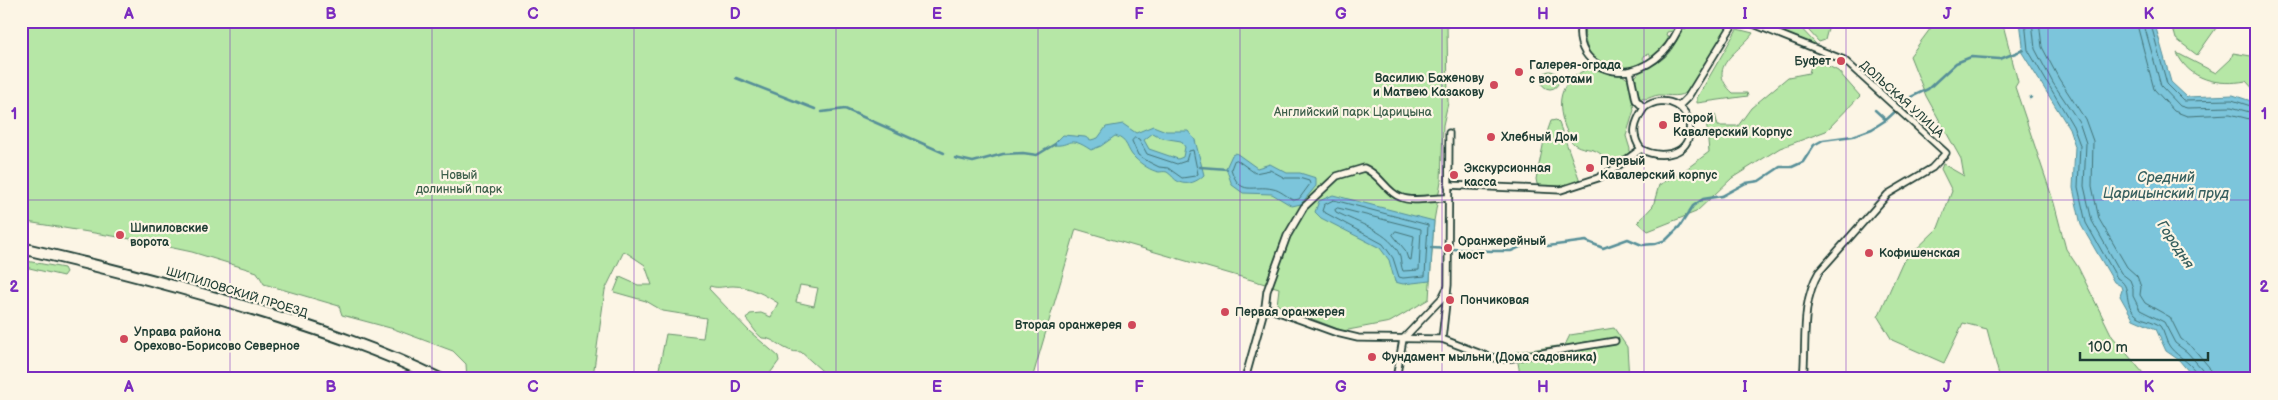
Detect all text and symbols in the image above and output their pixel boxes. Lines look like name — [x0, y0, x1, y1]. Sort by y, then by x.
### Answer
text: A — [123, 5, 134, 24]
text: B — [325, 5, 337, 24]
text: C — [527, 5, 539, 24]
text: D — [729, 5, 741, 24]
text: E — [932, 5, 942, 24]
text: F — [1134, 5, 1144, 24]
text: G — [1335, 5, 1347, 24]
text: H — [1537, 5, 1549, 24]
text: I — [1742, 5, 1748, 24]
text: J — [1943, 5, 1952, 24]
text: K — [2144, 5, 2155, 24]
place label: Буфет — [1794, 54, 1831, 69]
marker: Буфет — [1835, 55, 1847, 67]
place label: Галерея-ограда с воротами — [1529, 58, 1622, 87]
street label: ДОЛЬСКАЯ УЛИЦА — [1857, 58, 1947, 142]
marker: Галерея-ограда с воротами — [1513, 66, 1525, 78]
place label: Василию Баженову и Матвею Казакову — [1373, 71, 1484, 100]
marker: Василию Баженову и Матвею Казакову — [1488, 79, 1500, 91]
text: 1 — [11, 105, 17, 124]
park label: Английский парк Царицына — [1273, 105, 1432, 120]
text: 1 — [2261, 105, 2267, 124]
place label: Второй Кавалерский Корпус — [1673, 111, 1792, 140]
marker: Второй Кавалерский Корпус — [1657, 119, 1669, 131]
place label: Хлебный Дом — [1500, 130, 1578, 145]
marker: Хлебный Дом — [1485, 131, 1497, 143]
place label: Первый Кавалерский корпус — [1600, 154, 1717, 183]
place label: Экскурсионная касса — [1464, 161, 1551, 190]
marker: Первый Кавалерский корпус — [1584, 162, 1596, 174]
park label: Новый долинный парк — [416, 168, 503, 197]
marker: Экскурсионная касса — [1448, 169, 1460, 181]
water label: Средний Царицынский пруд — [2103, 169, 2229, 202]
water label: Городня — [2153, 217, 2198, 272]
place label: Шипиловские ворота — [130, 221, 208, 250]
marker: Шипиловские ворота — [114, 229, 126, 241]
place label: Оранжерейный мост — [1458, 234, 1546, 263]
marker: Оранжерейный мост — [1442, 242, 1454, 254]
place label: Кофишенская — [1879, 246, 1960, 261]
marker: Кофишенская — [1863, 247, 1875, 259]
street label: ШИПИЛОВСКИЙ ПРОЕЗД — [164, 264, 310, 321]
text: 2 — [9, 278, 19, 297]
text: 2 — [2259, 278, 2269, 297]
place label: Пончиковая — [1460, 293, 1529, 308]
marker: Пончиковая — [1444, 294, 1456, 306]
place label: Первая оранжерея — [1235, 305, 1345, 320]
marker: Первая оранжерея — [1219, 306, 1231, 318]
place label: Вторая оранжерея — [1015, 318, 1122, 333]
marker: Вторая оранжерея — [1126, 319, 1138, 331]
place label: Управа района Орехово-Борисово Северное — [134, 325, 300, 354]
scale bar — [2080, 330, 2208, 362]
marker: Управа района Орехово-Борисово Северное — [118, 333, 130, 345]
text: 100 m — [2088, 338, 2128, 357]
place label: Фундамент мыльни (Дома садовника) — [1382, 350, 1597, 365]
marker: Фундамент мыльни (Дома садовника) — [1366, 351, 1378, 363]
text: A — [123, 378, 134, 397]
text: B — [325, 378, 337, 397]
text: C — [527, 378, 539, 397]
text: D — [729, 378, 741, 397]
text: E — [932, 378, 942, 397]
text: F — [1134, 378, 1144, 397]
text: G — [1335, 378, 1347, 397]
text: H — [1537, 378, 1549, 397]
text: I — [1742, 378, 1748, 397]
text: J — [1943, 378, 1952, 397]
text: K — [2144, 378, 2155, 397]

